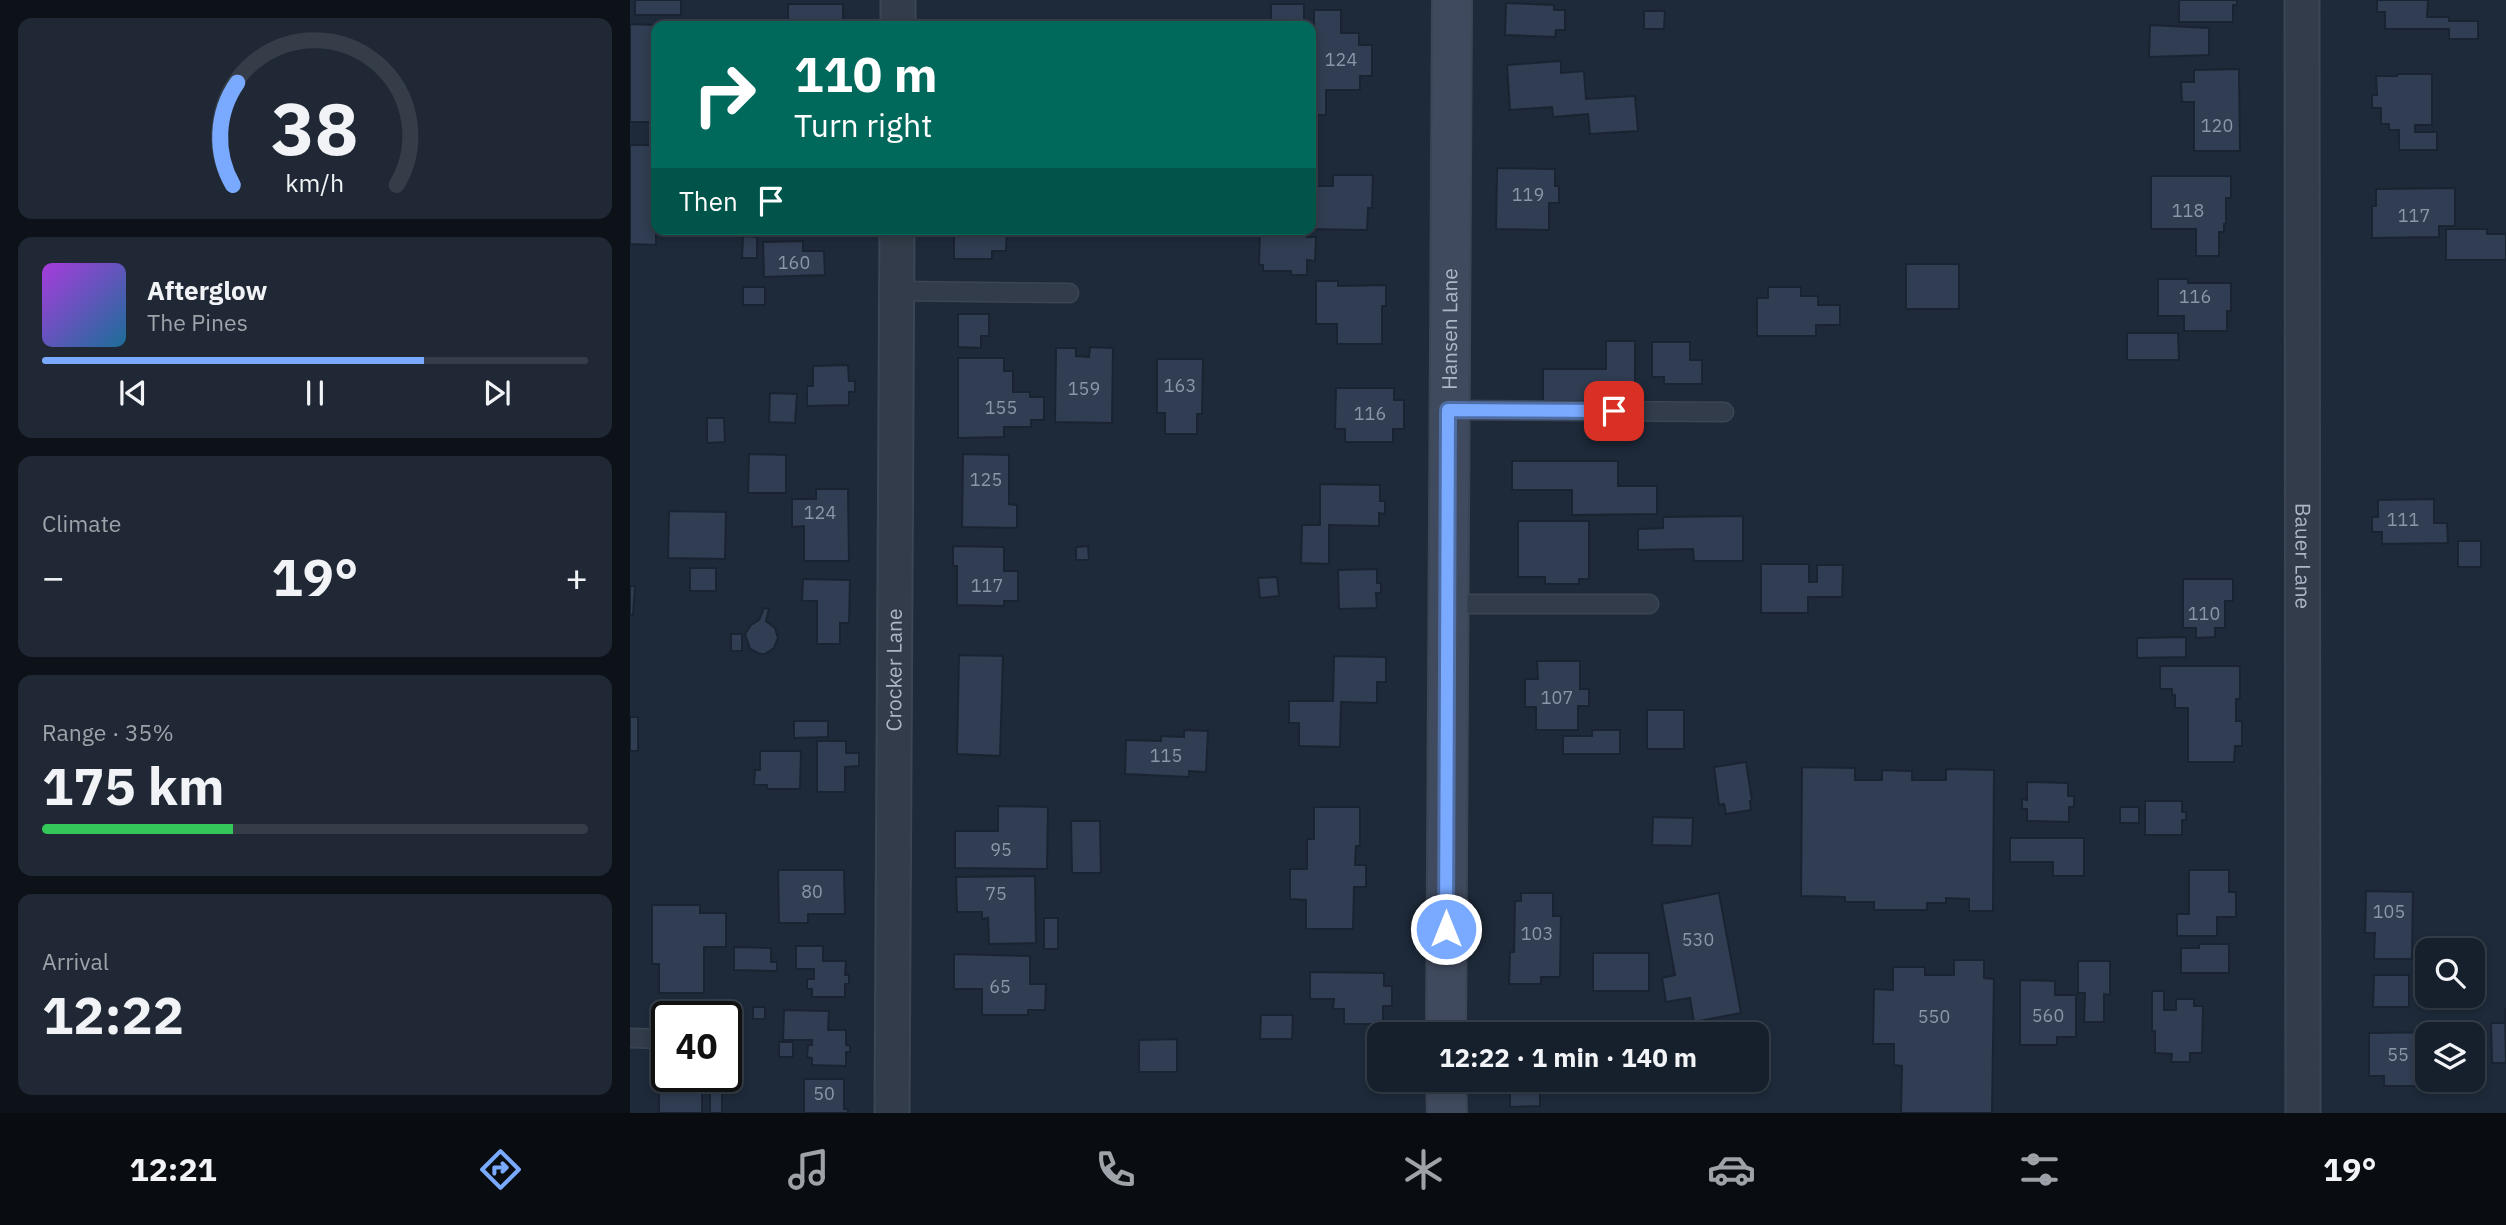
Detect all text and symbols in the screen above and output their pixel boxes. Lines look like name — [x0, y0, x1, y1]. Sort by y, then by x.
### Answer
text: 110 m — [794, 42, 938, 105]
house number: 124 — [1325, 48, 1357, 71]
icon: right — [679, 49, 770, 140]
text: 38 — [271, 80, 359, 175]
text: Turn right — [794, 104, 932, 146]
house number: 120 — [2201, 114, 2233, 137]
text: km/h — [286, 165, 344, 198]
icon: arrive — [752, 182, 790, 220]
house number: 119 — [1512, 183, 1544, 206]
text: Then — [679, 184, 738, 218]
house number: 118 — [2172, 199, 2204, 222]
house number: 117 — [2398, 204, 2430, 227]
house number: 160 — [778, 251, 810, 274]
street label: Hansen Lane — [1435, 268, 1463, 390]
text: Afterglow — [147, 273, 267, 307]
house number: 116 — [2179, 285, 2211, 308]
text: The Pines — [147, 307, 248, 337]
icon: previous — [114, 374, 152, 412]
icon: pause — [296, 374, 334, 412]
icon: next — [478, 374, 516, 412]
house number: 163 — [1164, 374, 1196, 397]
house number: 159 — [1068, 377, 1100, 400]
pin — [1584, 381, 1644, 441]
icon: arrive — [1595, 392, 1633, 430]
house number: 155 — [985, 396, 1017, 419]
house number: 116 — [1354, 402, 1386, 425]
house number: 125 — [970, 468, 1002, 491]
house number: 124 — [804, 501, 836, 524]
street label: Bauer Lane — [2289, 503, 2318, 609]
text: Climate — [42, 508, 121, 538]
house number: 111 — [2387, 508, 2419, 531]
text: 19° — [272, 543, 358, 610]
text: − — [42, 552, 65, 601]
text: + — [565, 552, 588, 601]
house number: 117 — [971, 574, 1003, 597]
house number: 110 — [2188, 602, 2220, 625]
street label: Crocker Lane — [879, 608, 908, 732]
house number: 107 — [1541, 686, 1573, 709]
text: Range · 35% — [42, 717, 174, 747]
house number: 115 — [1150, 744, 1182, 767]
text: 175 km — [42, 752, 224, 819]
house number: 95 — [990, 838, 1012, 861]
house number: 80 — [801, 880, 823, 903]
house number: 75 — [985, 882, 1007, 905]
position arrow — [1409, 892, 1483, 966]
house number: 105 — [2373, 900, 2405, 923]
house number: 103 — [1521, 922, 1553, 945]
house number: 530 — [1682, 928, 1714, 951]
map controls — [2415, 938, 2485, 1092]
button: search — [2415, 938, 2485, 1008]
text: Arrival — [42, 946, 109, 976]
house number: 65 — [989, 975, 1011, 998]
text: 12:22 — [42, 981, 184, 1048]
speed limit sign: 40 — [651, 1001, 742, 1092]
house number: 560 — [2032, 1004, 2064, 1027]
house number: 550 — [1918, 1005, 1950, 1028]
button: layers — [2415, 1022, 2485, 1092]
text: 12:22 · 1 min · 140 m — [1439, 1040, 1697, 1074]
house number: 55 — [2387, 1043, 2409, 1066]
house number: 50 — [813, 1082, 835, 1105]
icon: directions — [476, 1145, 525, 1194]
icon: music — [784, 1145, 833, 1194]
icon: phone — [1091, 1145, 1140, 1194]
icon: climate — [1399, 1145, 1448, 1194]
icon: car — [1707, 1145, 1756, 1194]
icon: filters — [2015, 1145, 2064, 1194]
text: 12:21 — [129, 1148, 217, 1190]
text: 19° — [2323, 1148, 2377, 1190]

